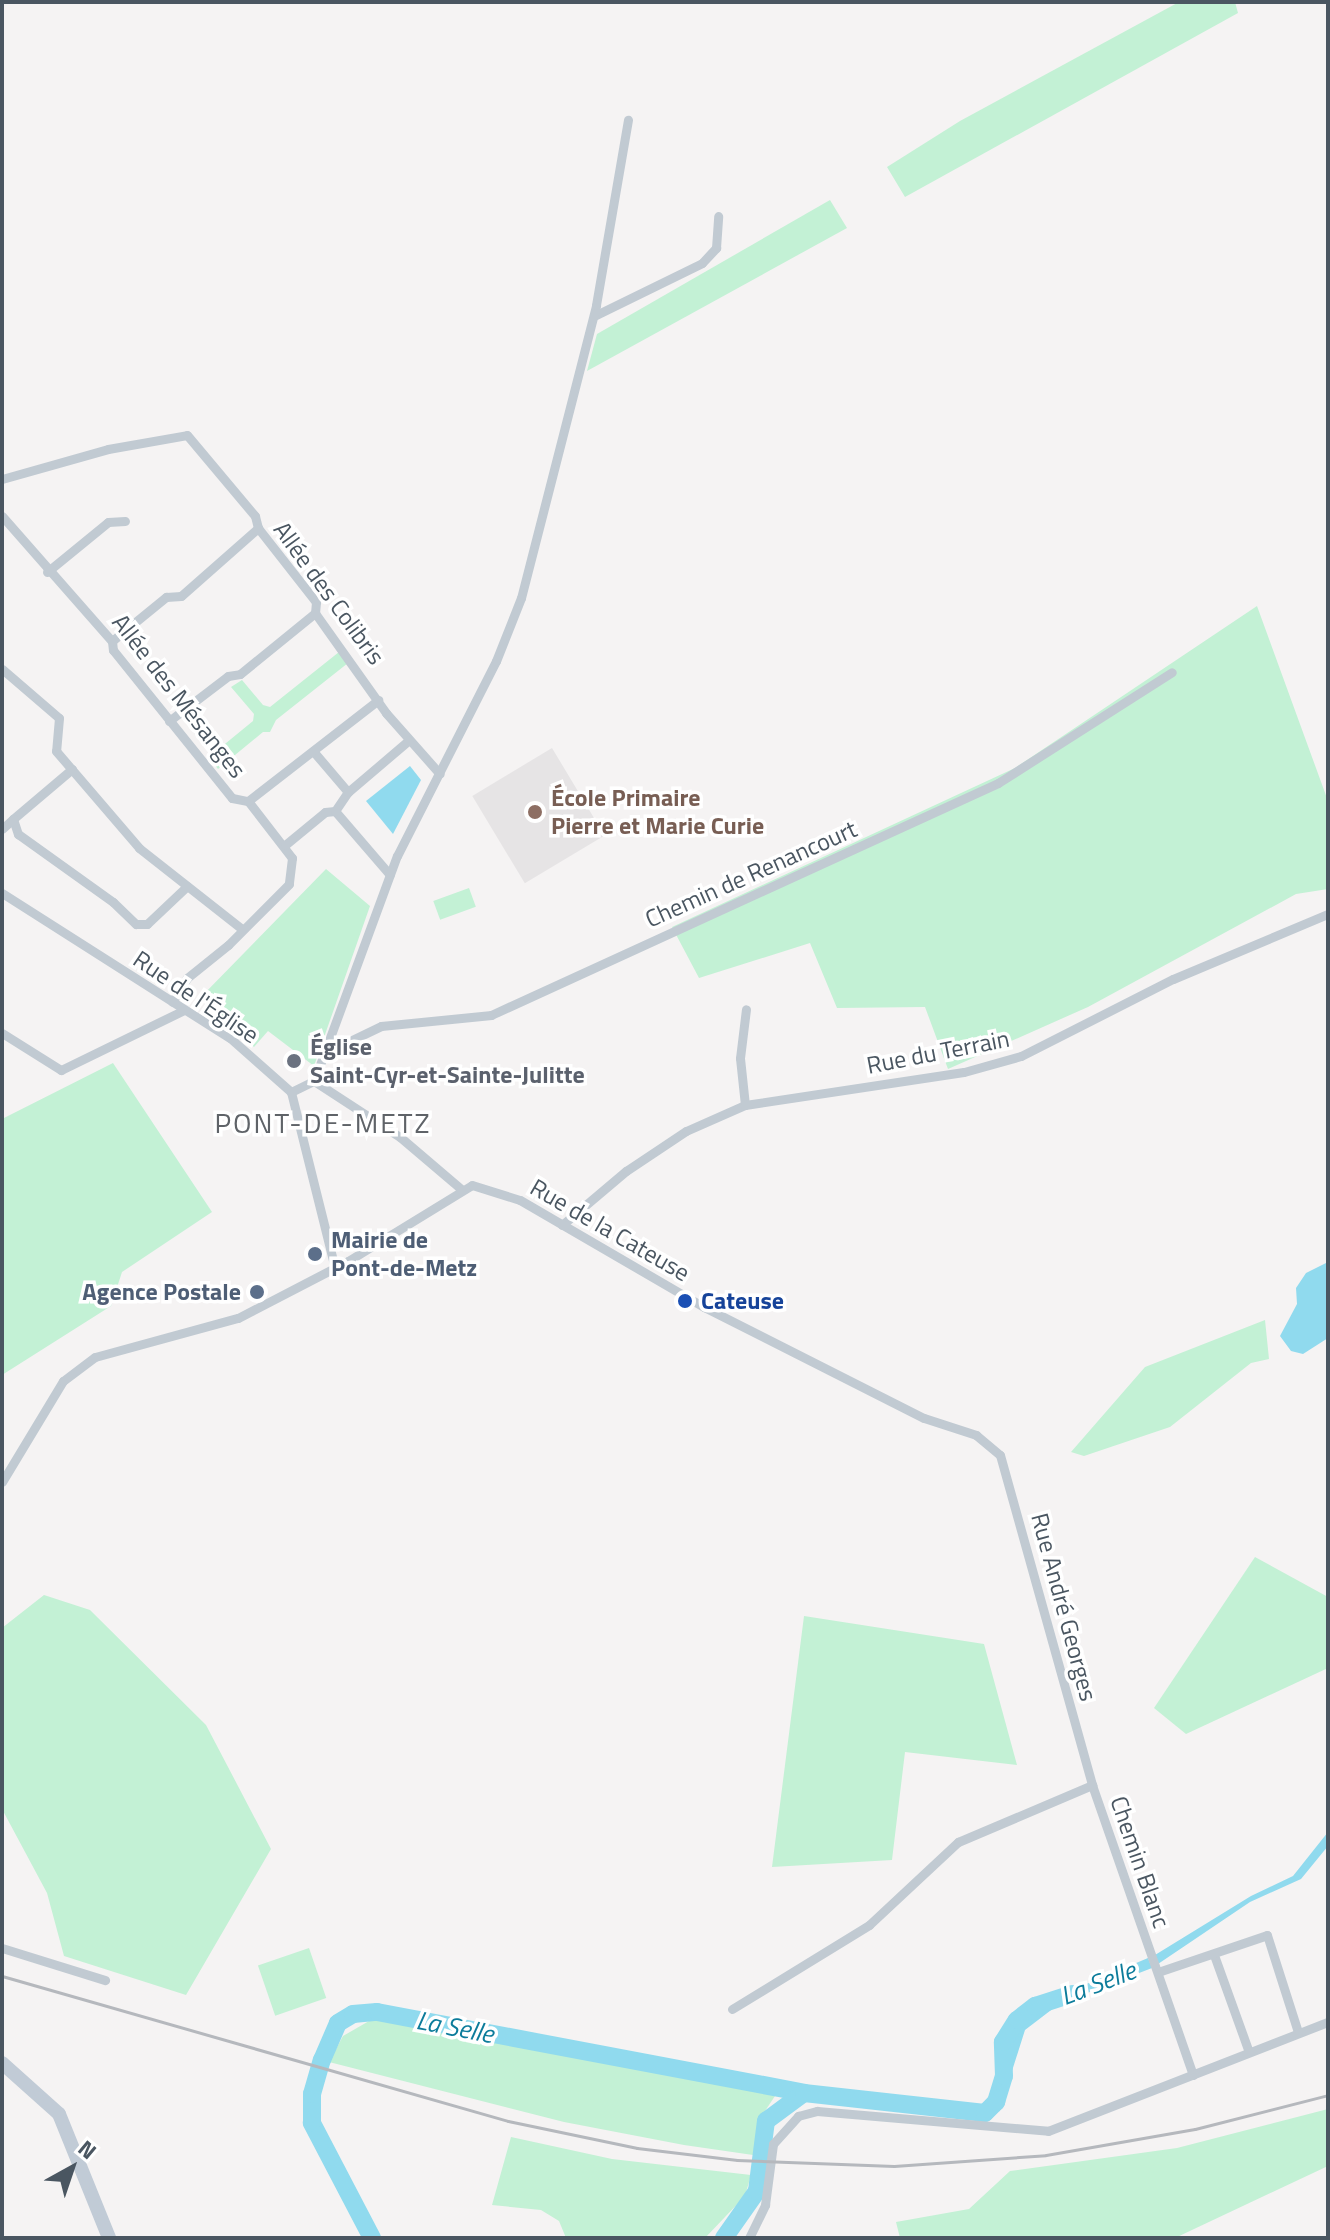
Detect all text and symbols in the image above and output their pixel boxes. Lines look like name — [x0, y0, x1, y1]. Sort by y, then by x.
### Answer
street label: Allée des Colibris — [267, 516, 391, 670]
street label: Allée des Mésanges — [106, 608, 252, 784]
place label: École Primaire Pierre et Marie Curie — [551, 784, 764, 840]
marker: École Primaire Pierre et Marie Curie — [526, 803, 544, 821]
street label: Chemin de Renancourt — [641, 814, 861, 934]
street label: Rue de l'Église — [128, 945, 264, 1049]
street label: Rue du Terrain — [864, 1024, 1012, 1080]
place label: Église Saint-Cyr-et-Sainte-Julitte — [310, 1033, 585, 1089]
marker: Église Saint-Cyr-et-Sainte-Julitte — [285, 1052, 303, 1070]
district label: PONT-DE-METZ — [214, 1106, 432, 1140]
street label: Rue de la Cateuse — [525, 1173, 695, 1287]
place label: Mairie de Pont-de-Metz — [331, 1226, 477, 1282]
marker: Mairie de Pont-de-Metz — [306, 1245, 324, 1263]
place label: Agence Postale — [82, 1278, 241, 1306]
marker: Agence Postale — [248, 1283, 266, 1301]
place label: Cateuse — [701, 1287, 784, 1315]
marker: Cateuse — [676, 1292, 694, 1310]
street label: Rue André Georges — [1025, 1510, 1103, 1704]
street label: Chemin Blanc — [1104, 1792, 1176, 1932]
water label: La Selle — [1056, 1954, 1140, 2012]
water label: La Selle — [414, 2004, 496, 2050]
north arrow — [32, 2128, 112, 2208]
text: N — [71, 2132, 104, 2168]

